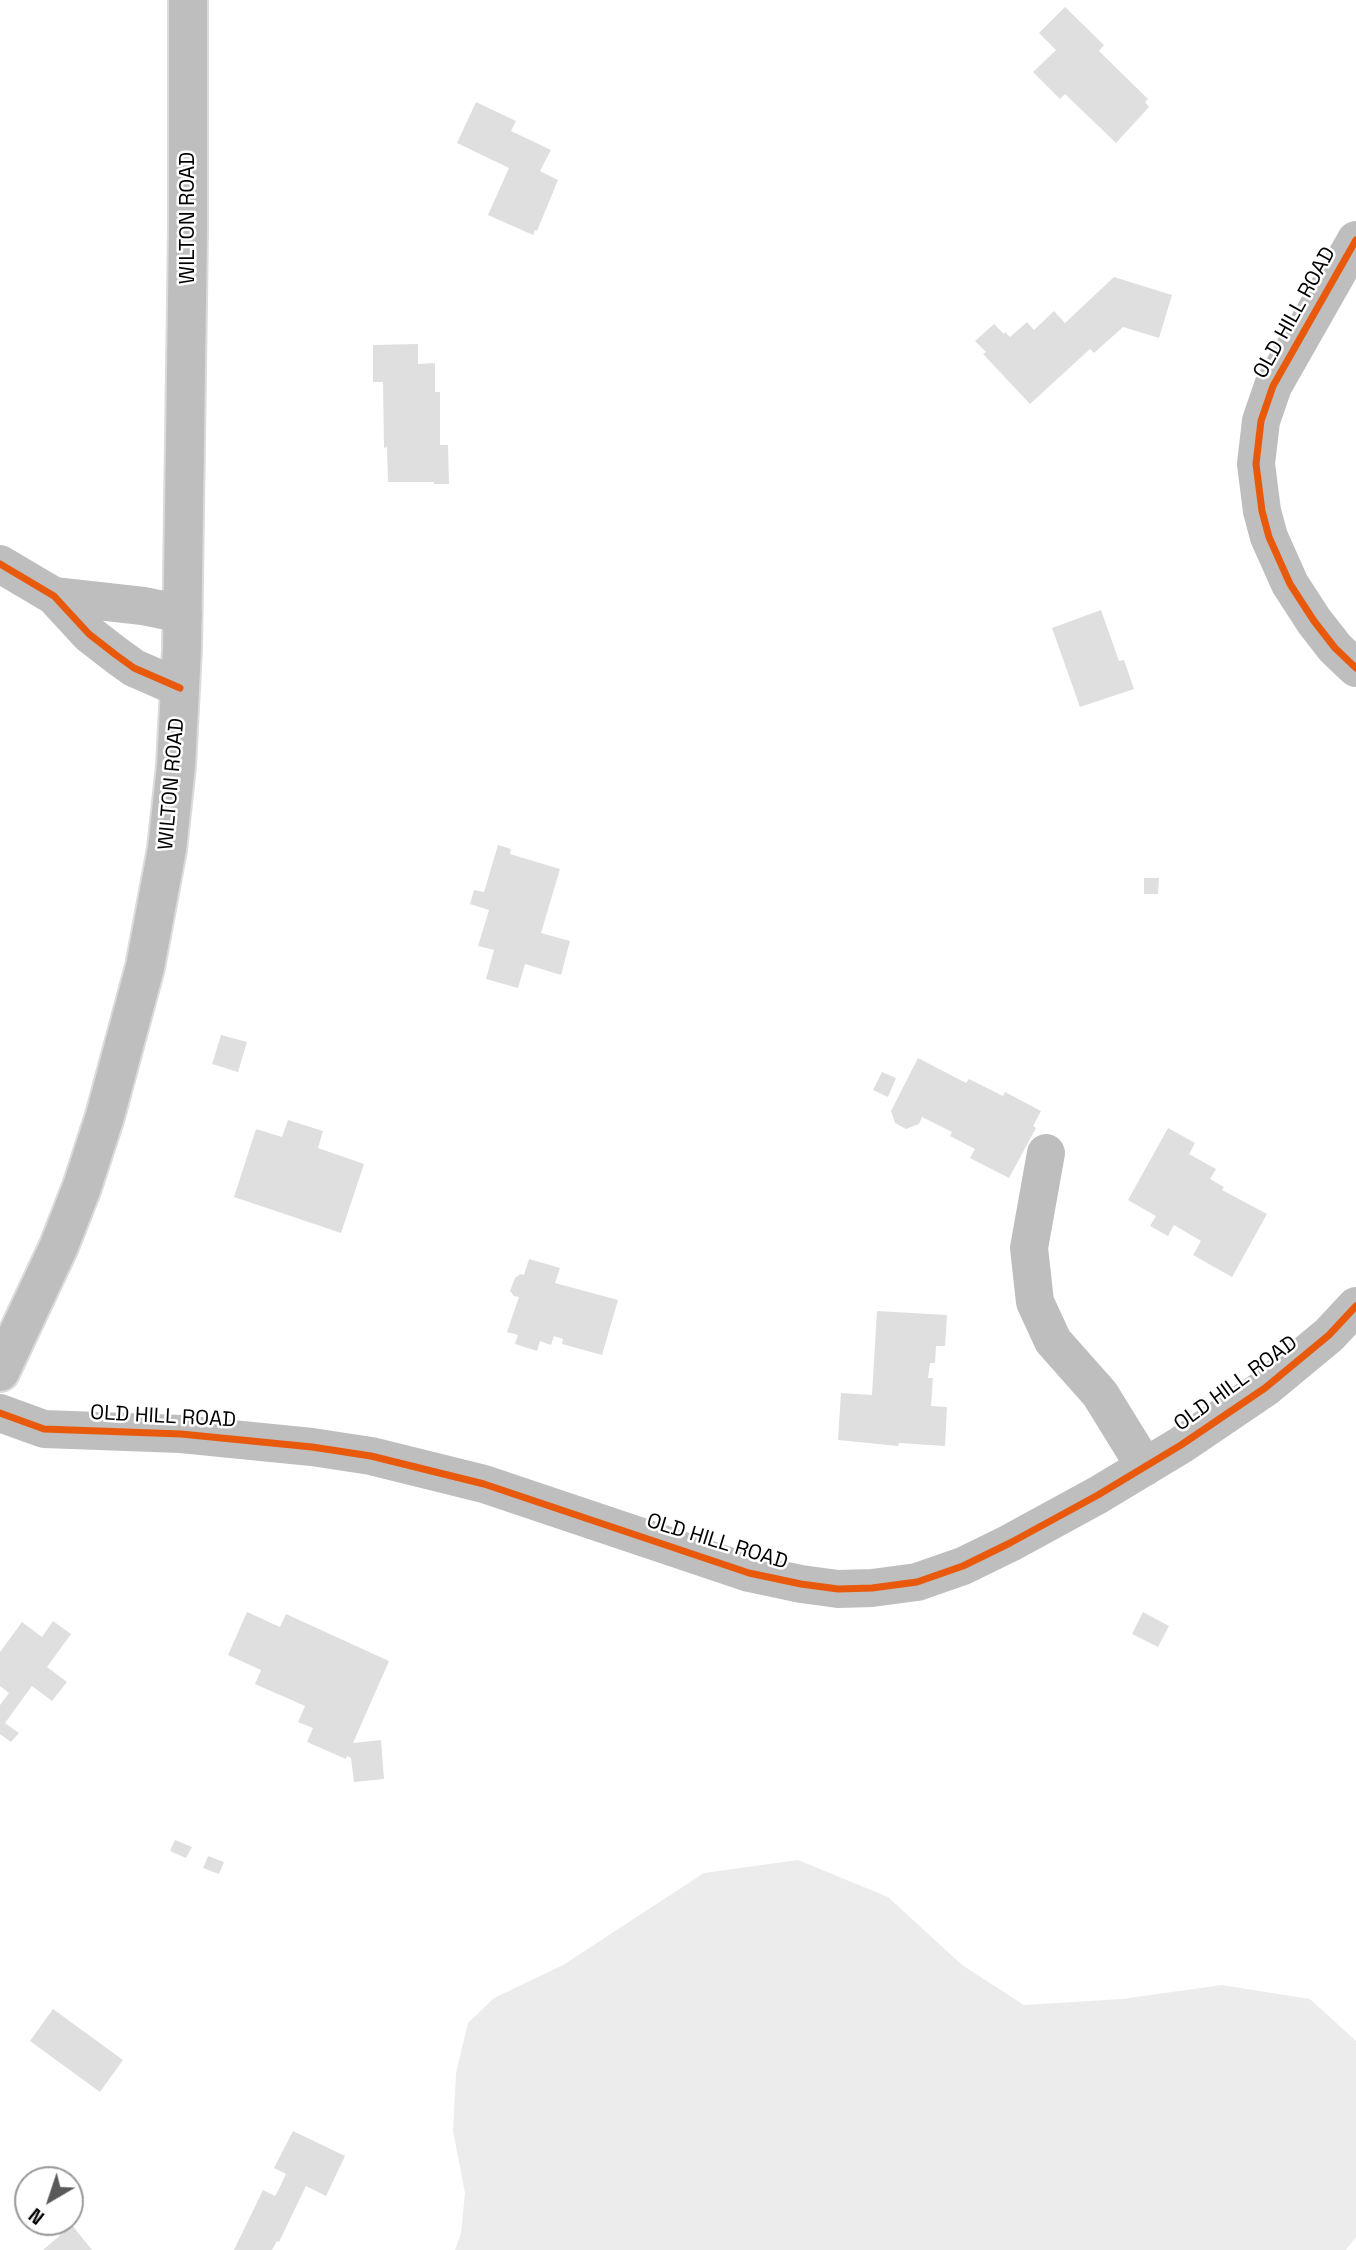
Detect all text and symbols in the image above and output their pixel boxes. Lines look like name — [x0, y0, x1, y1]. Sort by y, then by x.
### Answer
street label: WILTON ROAD — [175, 152, 201, 284]
street label: OLD HILL ROAD — [1249, 243, 1341, 383]
street label: WILTON ROAD — [154, 717, 190, 851]
street label: OLD HILL ROAD — [1169, 1331, 1303, 1437]
street label: OLD HILL ROAD — [89, 1401, 237, 1433]
street label: OLD HILL ROAD — [643, 1509, 791, 1575]
north arrow — [14, 2166, 84, 2236]
text: N — [24, 2202, 50, 2230]

